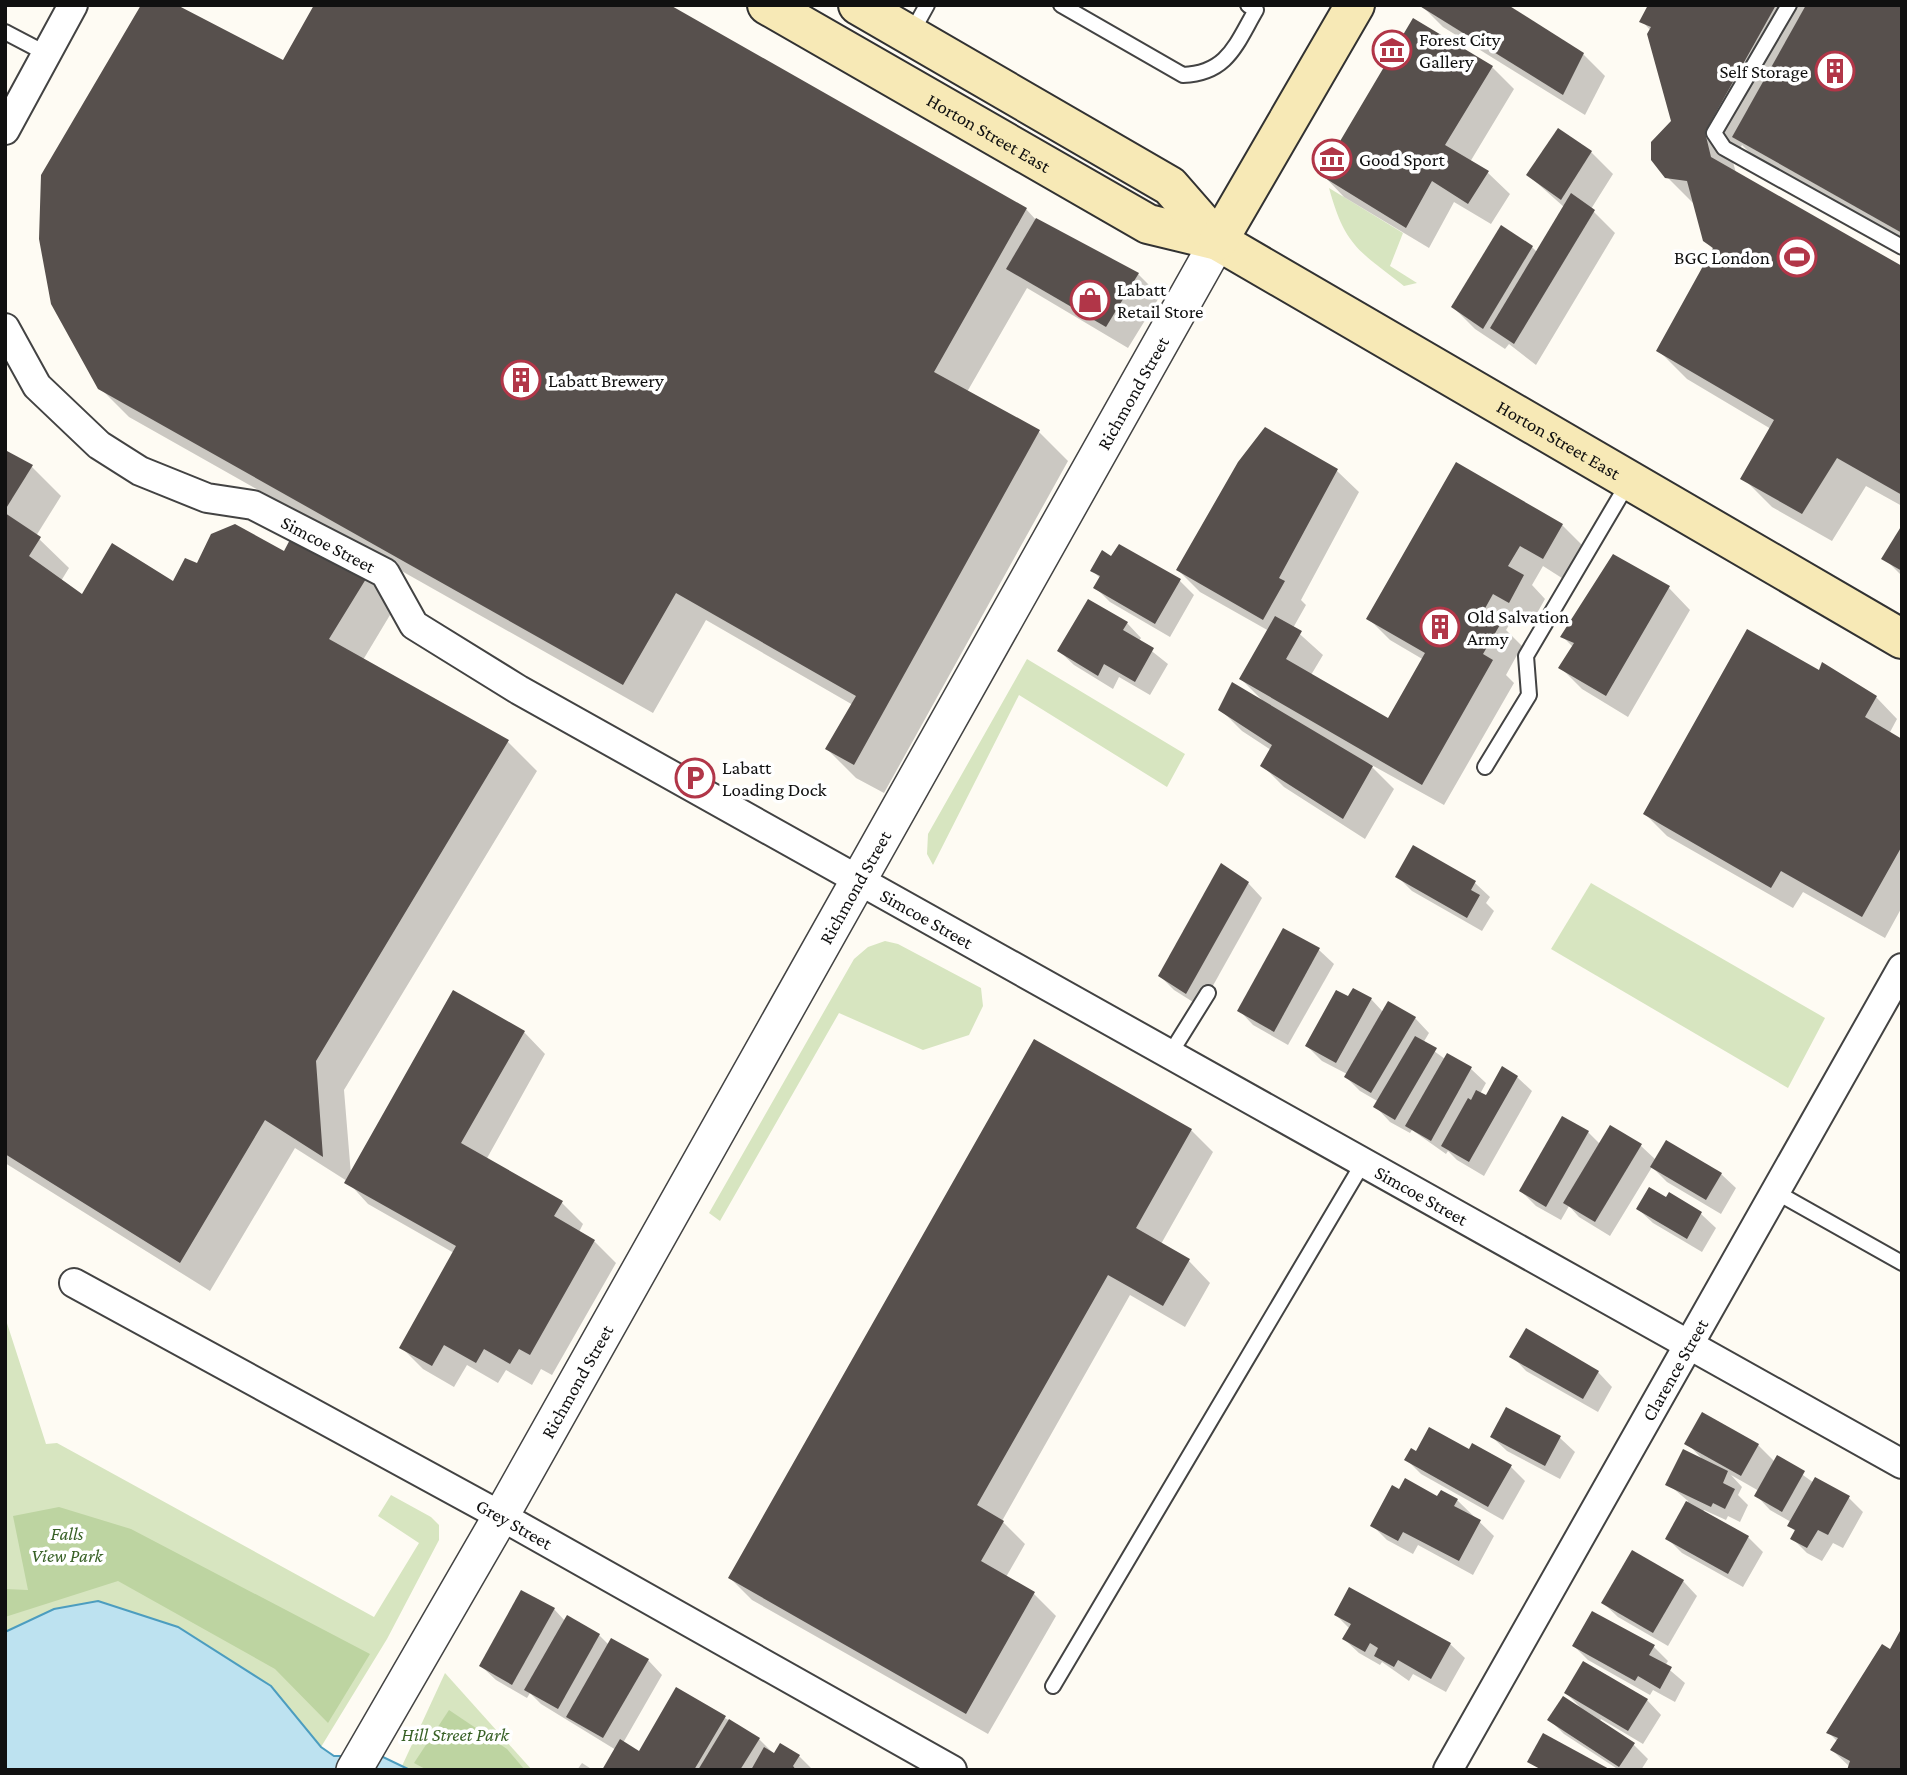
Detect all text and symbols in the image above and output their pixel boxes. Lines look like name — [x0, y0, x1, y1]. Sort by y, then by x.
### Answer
museum icon: Forest City Gallery — [1371, 29, 1413, 71]
place label: Forest City Gallery — [1419, 29, 1501, 72]
building icon: Self Storage — [1814, 50, 1856, 92]
place label: Self Storage — [1719, 61, 1808, 82]
street label: Horton Street East — [923, 89, 1055, 177]
museum icon: Good Sport — [1311, 138, 1353, 180]
place label: Good Sport — [1359, 149, 1445, 170]
sports icon: BGC London — [1776, 236, 1818, 278]
place label: BGC London — [1674, 247, 1770, 268]
shop icon: Labatt Retail Store — [1069, 279, 1111, 321]
place label: Labatt Retail Store — [1117, 279, 1203, 322]
street label: Richmond Street — [1093, 332, 1174, 453]
building icon: Labatt Brewery — [500, 359, 542, 401]
place label: Labatt Brewery — [548, 370, 664, 391]
street label: Horton Street East — [1493, 396, 1625, 484]
street label: Simcoe Street — [278, 511, 379, 578]
building icon: Old Salvation Army — [1419, 606, 1461, 648]
place label: Old Salvation Army — [1467, 606, 1569, 649]
parking icon: Labatt Loading Dock — [674, 757, 716, 799]
place label: Labatt Loading Dock — [722, 757, 828, 800]
street label: Richmond Street — [815, 826, 896, 948]
street label: Simcoe Street — [877, 884, 977, 953]
street label: Simcoe Street — [1371, 1161, 1472, 1230]
street label: Clarence Street — [1638, 1314, 1713, 1425]
street label: Richmond Street — [537, 1321, 618, 1442]
street label: Grey Street — [473, 1495, 557, 1554]
park label: Falls View Park — [31, 1523, 103, 1566]
park label: Hill Street Park — [401, 1724, 510, 1745]

